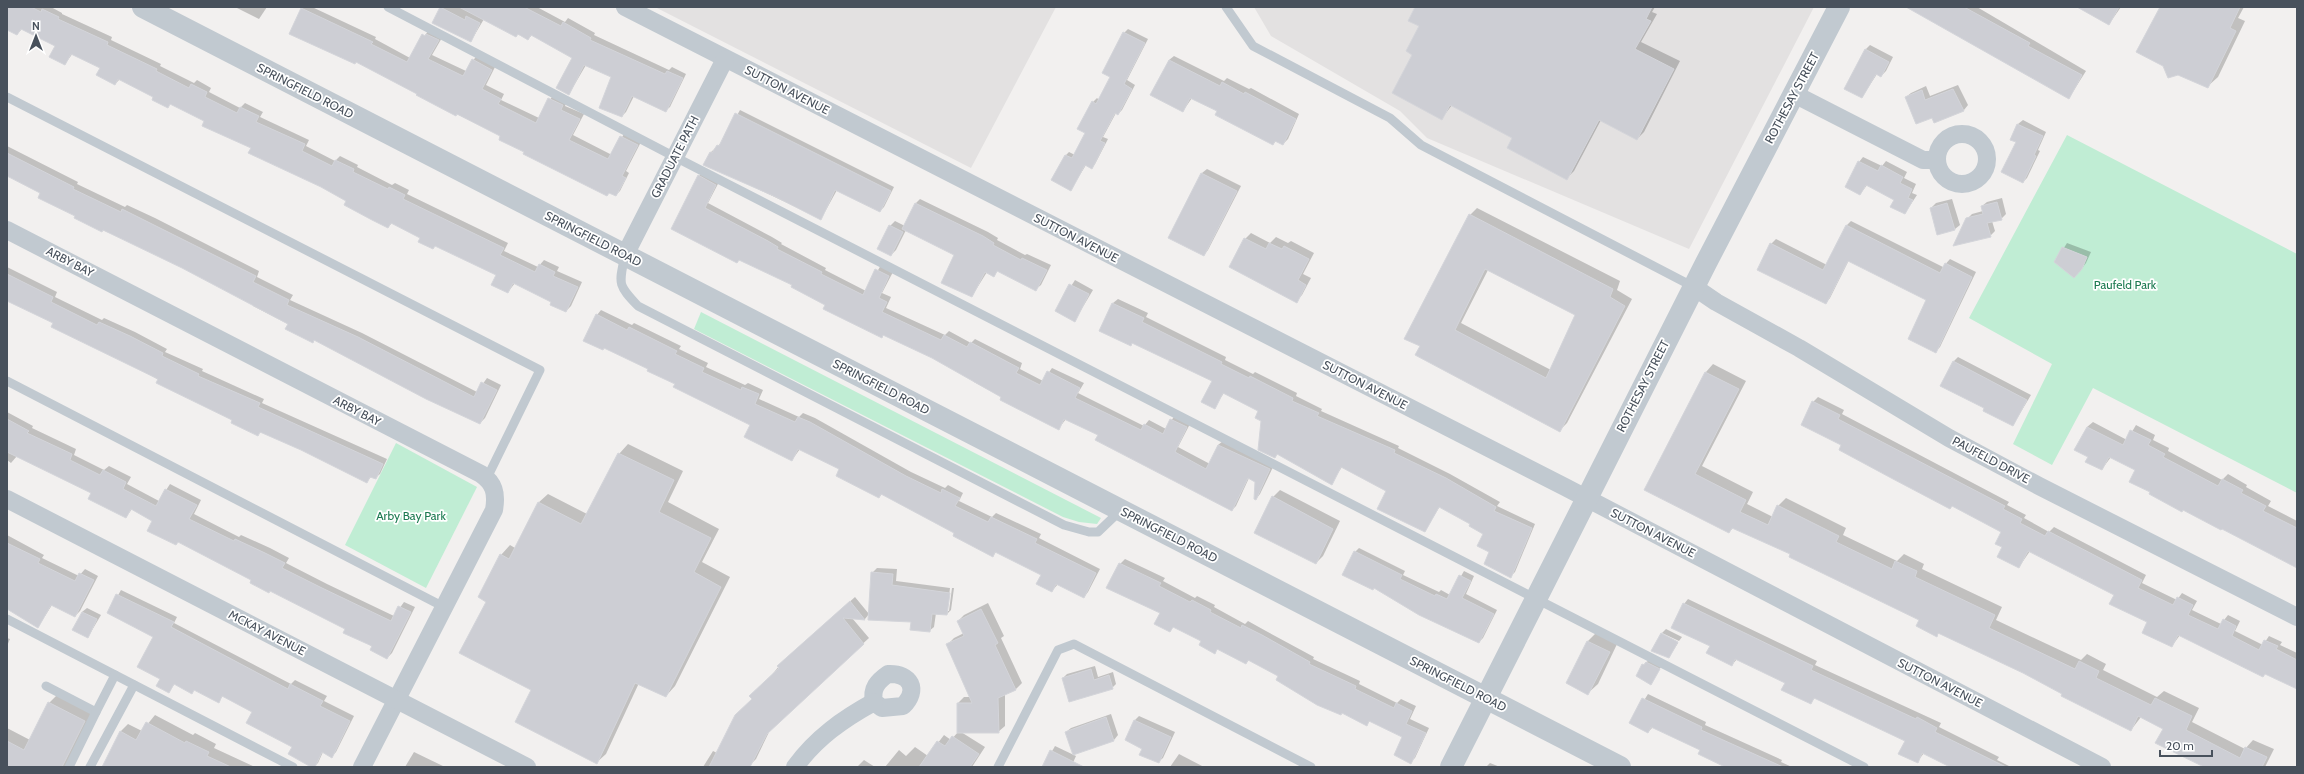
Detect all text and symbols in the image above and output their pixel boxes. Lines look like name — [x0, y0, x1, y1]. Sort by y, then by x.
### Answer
north arrow — [16, 16, 56, 56]
text: N — [32, 19, 40, 33]
street label: ROTHESAY STREET — [1761, 49, 1822, 146]
street label: SPRINGFIELD ROAD — [254, 60, 356, 122]
street label: SUTTON AVENUE — [742, 62, 832, 118]
street label: GRADUATE PATH — [647, 113, 702, 200]
street label: SPRINGFIELD ROAD — [542, 208, 644, 270]
street label: SUTTON AVENUE — [1031, 210, 1121, 266]
street label: ARBY BAY — [44, 243, 97, 280]
park label: Paufeld Park — [2094, 277, 2157, 292]
street label: ROTHESAY STREET — [1613, 337, 1672, 434]
street label: SPRINGFIELD ROAD — [830, 356, 932, 418]
street label: SUTTON AVENUE — [1320, 357, 1410, 413]
street label: ARBY BAY — [331, 392, 384, 429]
street label: PAUFELD DRIVE — [1950, 433, 2033, 486]
street label: SPRINGFIELD ROAD — [1118, 504, 1220, 566]
street label: SUTTON AVENUE — [1608, 505, 1698, 561]
park label: Arby Bay Park — [376, 508, 446, 523]
street label: MCKAY AVENUE — [226, 607, 309, 659]
street label: SPRINGFIELD ROAD — [1407, 653, 1509, 715]
street label: SUTTON AVENUE — [1895, 655, 1985, 711]
scale bar — [2160, 732, 2212, 758]
text: 20 m — [2166, 738, 2194, 753]

